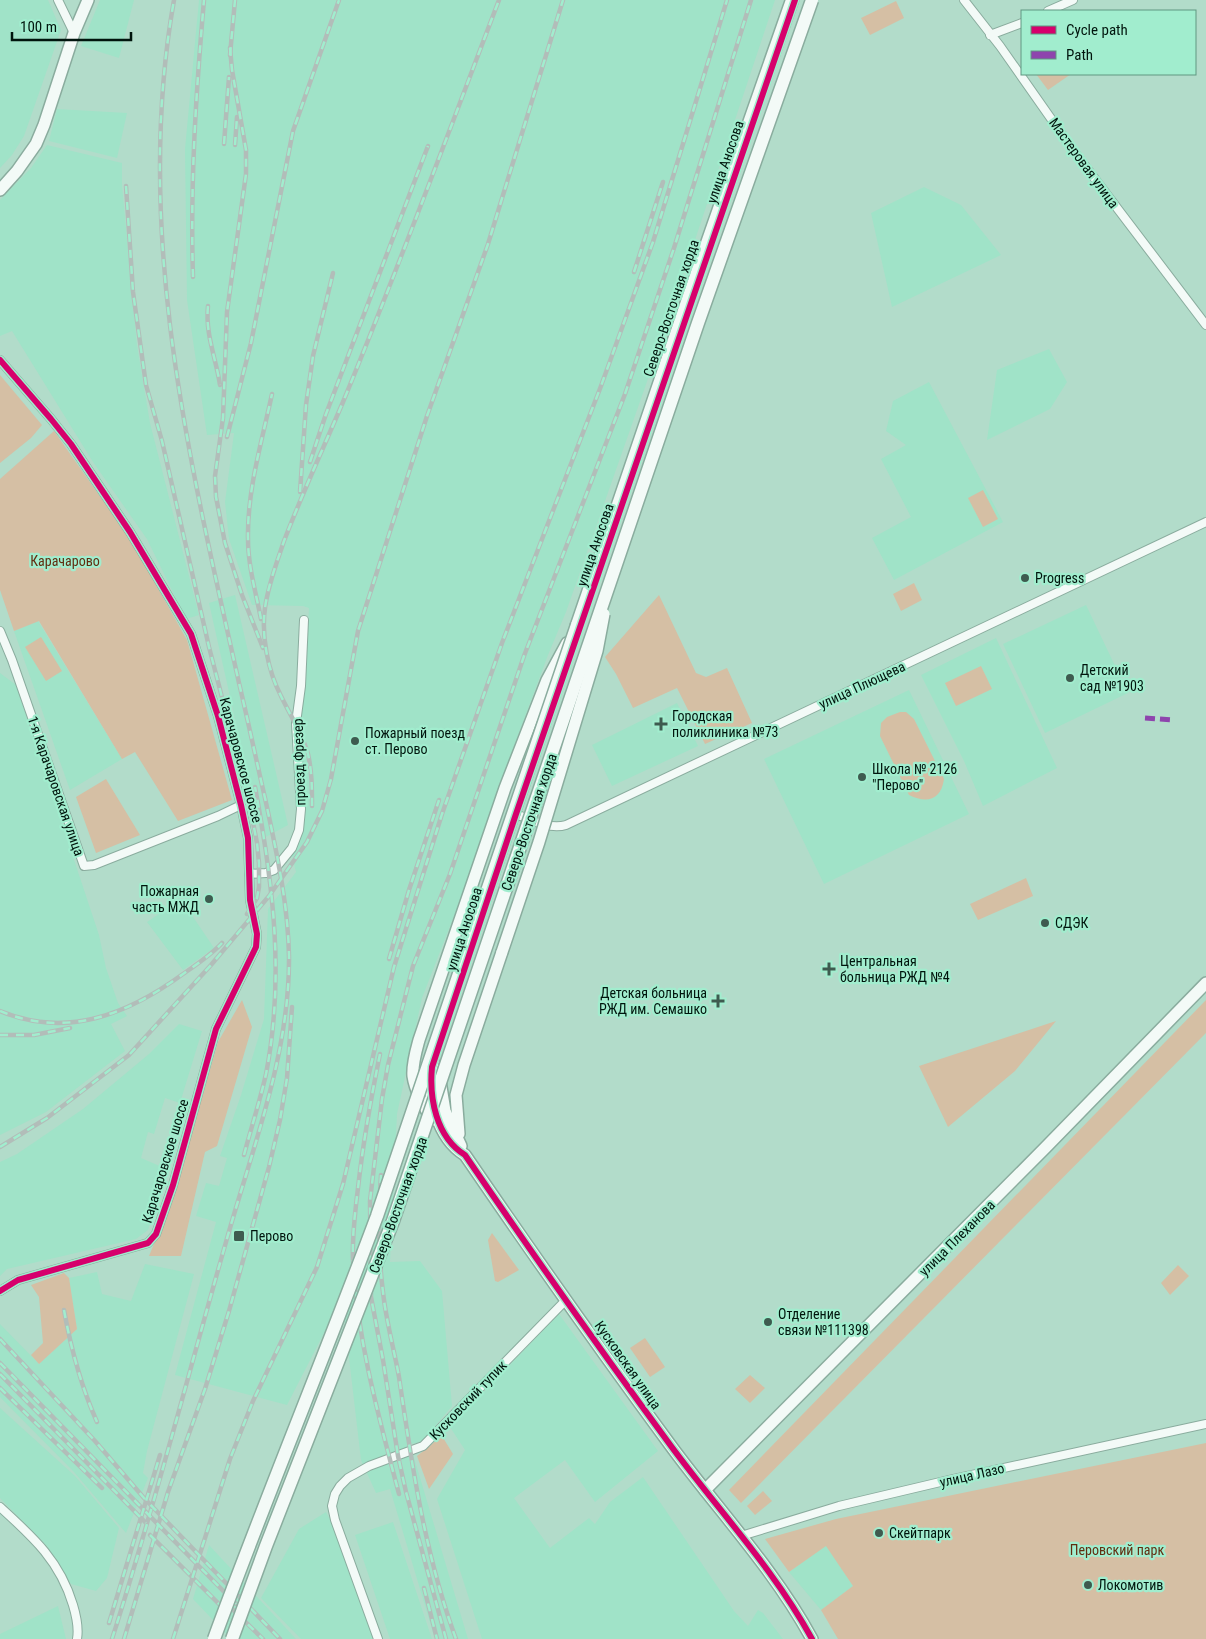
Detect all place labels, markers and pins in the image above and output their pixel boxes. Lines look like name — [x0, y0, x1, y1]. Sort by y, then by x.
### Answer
place label: Progress — [1035, 570, 1084, 586]
marker: Progress — [1019, 572, 1031, 584]
place label: Детский сад №1903 — [1080, 662, 1144, 694]
marker: Детский сад №1903 — [1064, 672, 1076, 684]
place label: Городская поликлиника №73 — [672, 708, 778, 740]
marker: Городская поликлиника №73 — [654, 717, 668, 731]
place label: Пожарный поезд ст. Перово — [365, 725, 465, 757]
marker: Пожарный поезд ст. Перово — [349, 735, 361, 747]
place label: Школа № 2126 "Перово" — [872, 761, 957, 793]
marker: Школа № 2126 "Перово" — [856, 771, 868, 783]
place label: Пожарная часть МЖД — [132, 883, 199, 915]
marker: Пожарная часть МЖД — [203, 893, 215, 905]
place label: СДЭК — [1055, 915, 1088, 931]
marker: СДЭК — [1039, 917, 1051, 929]
place label: Центральная больница РЖД №4 — [840, 953, 950, 985]
marker: Центральная больница РЖД №4 — [822, 962, 836, 976]
place label: Детская больница РЖД им. Семашко — [599, 985, 707, 1017]
marker: Детская больница РЖД им. Семашко — [711, 994, 725, 1008]
place label: Перово — [250, 1228, 293, 1244]
marker: Перово — [232, 1229, 246, 1243]
place label: Отделение связи №111398 — [778, 1306, 869, 1338]
marker: Отделение связи №111398 — [762, 1316, 774, 1328]
place label: Скейтпарк — [889, 1525, 951, 1541]
marker: Скейтпарк — [873, 1527, 885, 1539]
place label: Локомотив — [1098, 1577, 1163, 1593]
marker: Локомотив — [1082, 1579, 1094, 1591]

